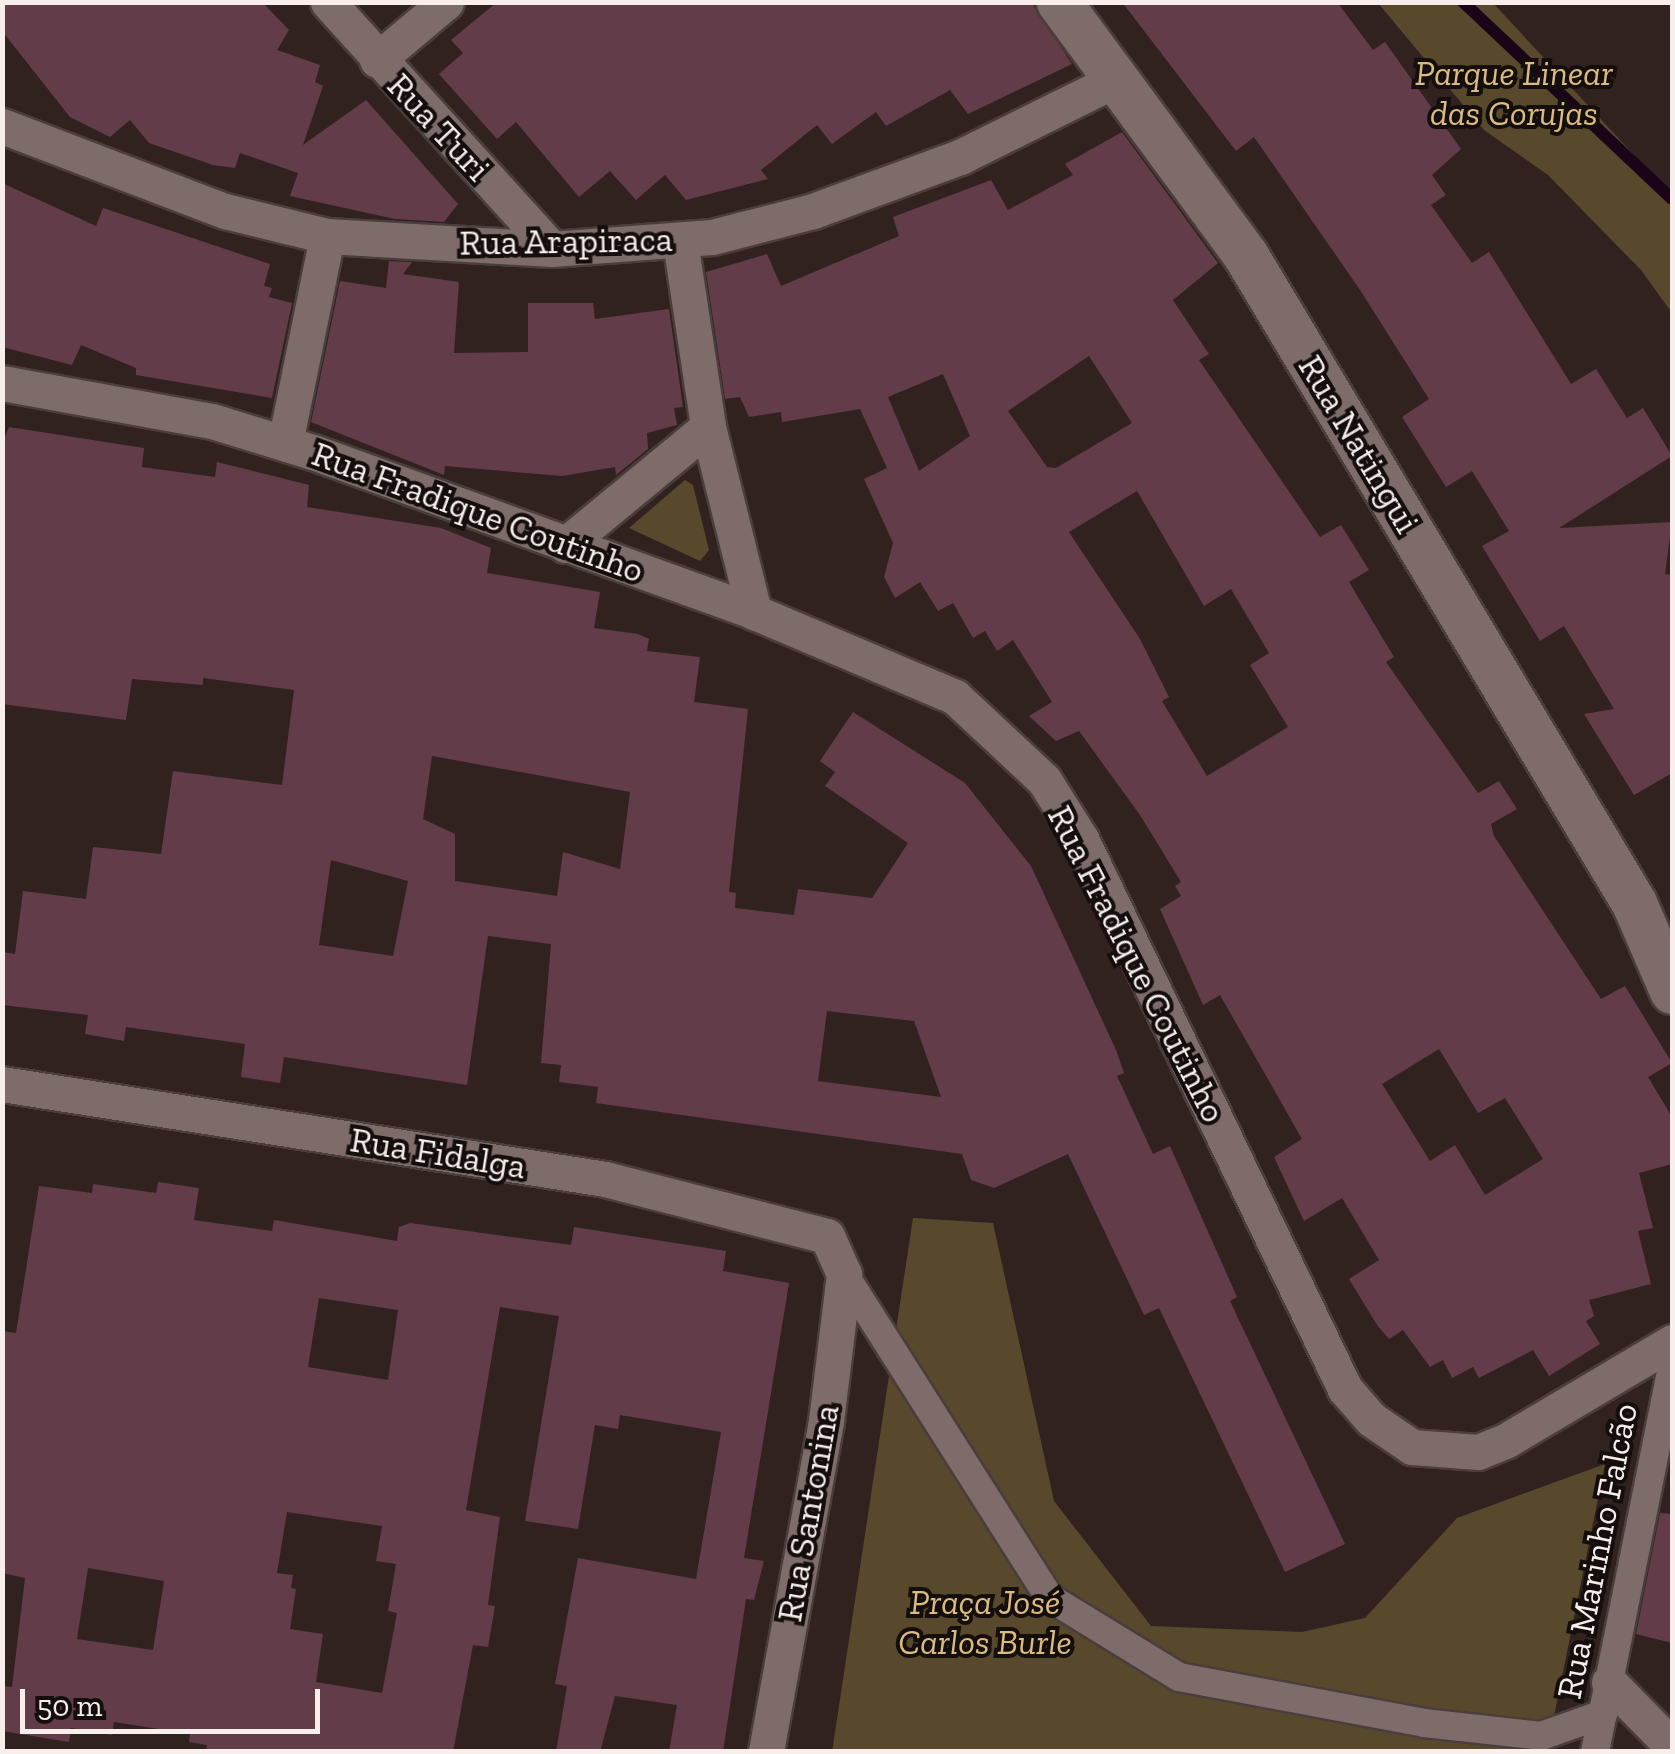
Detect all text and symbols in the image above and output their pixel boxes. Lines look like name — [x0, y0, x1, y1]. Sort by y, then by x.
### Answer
park label: Parque Linear das Corujas — [1415, 52, 1613, 134]
street label: Rua Turi — [379, 64, 499, 190]
street label: Rua Arapiraca — [459, 218, 673, 264]
street label: Rua Natingui — [1290, 348, 1428, 540]
street label: Rua Fradique Coutinho — [307, 432, 649, 592]
street label: Rua Fradique Coutinho — [1039, 799, 1235, 1129]
street label: Rua Fidalga — [347, 1118, 529, 1188]
street label: Rua Marinho Falcão — [1548, 1400, 1646, 1702]
street label: Rua Santonina — [768, 1401, 848, 1625]
park label: Praça José Carlos Burle — [898, 1581, 1072, 1663]
scale bar — [25, 1669, 325, 1731]
text: 50 m — [37, 1688, 102, 1724]

